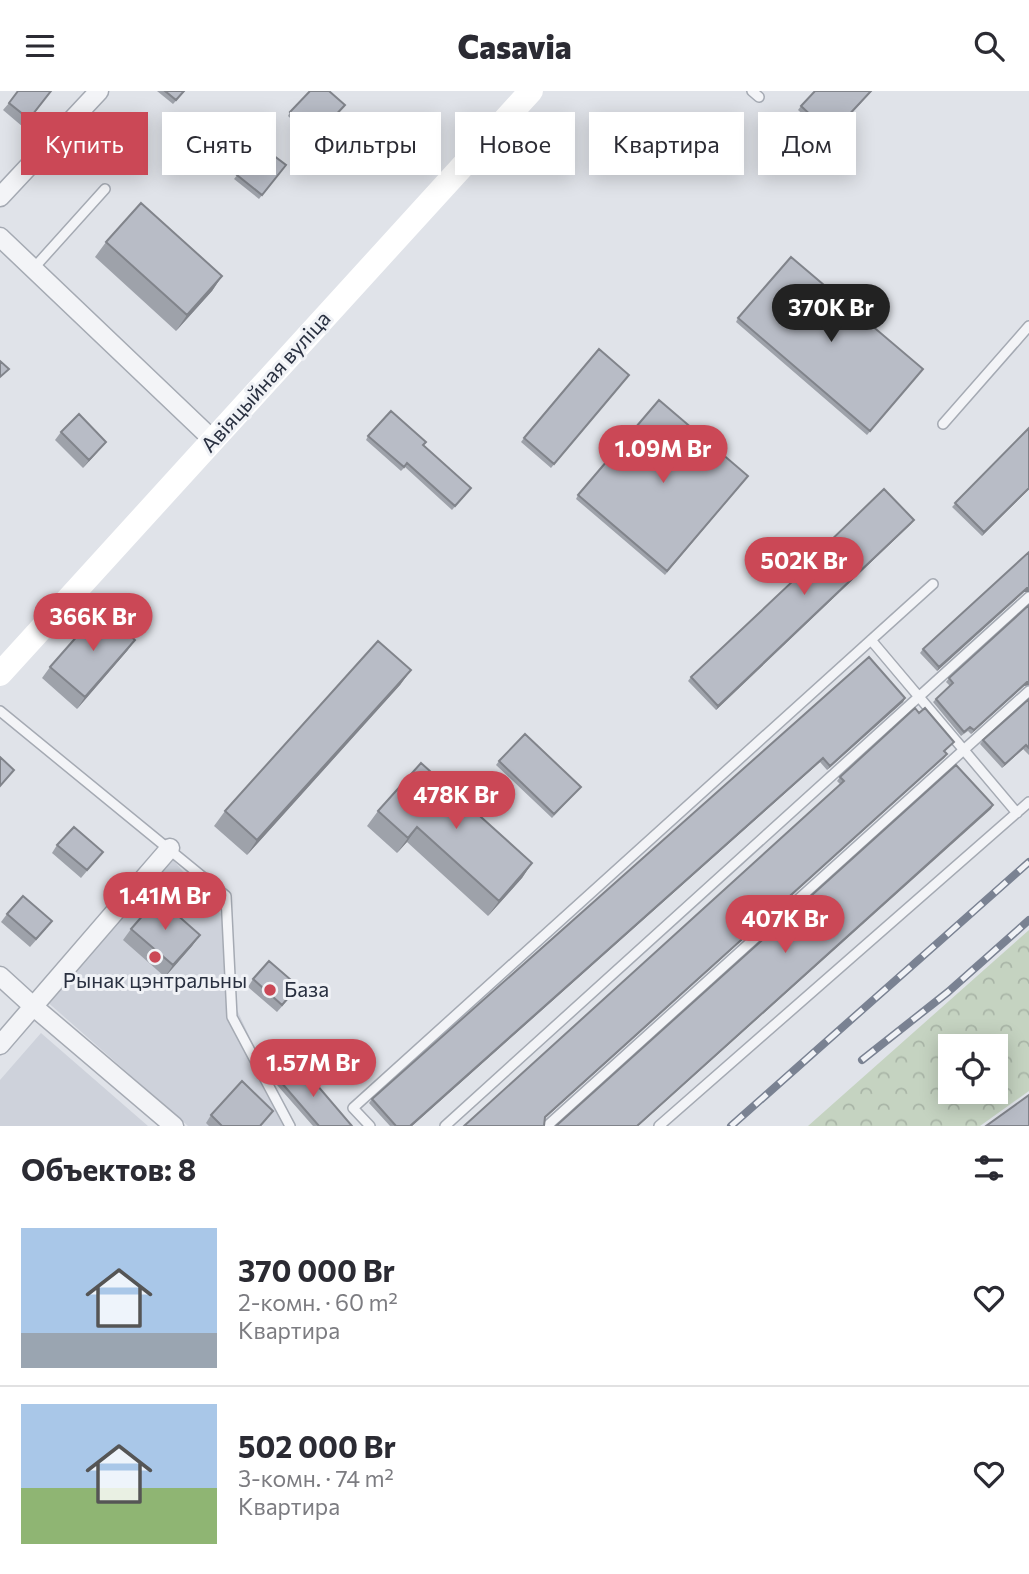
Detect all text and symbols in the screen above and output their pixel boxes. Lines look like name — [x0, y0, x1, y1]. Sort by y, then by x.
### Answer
text: Casavia — [457, 26, 572, 66]
icon: menu — [21, 27, 59, 65]
icon: search — [970, 27, 1008, 65]
chip: Купить — [21, 112, 148, 175]
chip: Снять — [162, 112, 276, 175]
chip: Фильтры — [290, 112, 441, 175]
chip: Новое — [455, 112, 575, 175]
chip: Квартира — [589, 112, 744, 175]
chip: Дом — [758, 112, 856, 175]
pin: 370K Br — [766, 285, 896, 344]
text: 370K Br — [788, 293, 874, 321]
street label: Авіяцыйная вуліца — [195, 305, 335, 457]
pin: 1.09M Br — [591, 425, 735, 485]
text: 1.09M Br — [615, 434, 711, 462]
pin: 502K Br — [739, 538, 869, 597]
text: 502K Br — [761, 546, 847, 574]
pin: 366K Br — [28, 594, 158, 653]
text: 366K Br — [50, 602, 136, 630]
pin: 478K Br — [391, 771, 521, 831]
text: 478K Br — [413, 780, 499, 808]
pin: 1.41M Br — [93, 873, 237, 932]
text: 1.41M Br — [119, 881, 211, 909]
pin: 407K Br — [720, 895, 850, 955]
text: 407K Br — [742, 904, 829, 932]
marker: Рынак цэнтральны — [147, 949, 163, 965]
place label: Рынак цэнтральны — [63, 967, 247, 992]
place label: База — [284, 976, 329, 1001]
marker: База — [262, 982, 278, 998]
map controls — [938, 1034, 1008, 1104]
button: locate — [938, 1034, 1008, 1104]
pin: 1.57M Br — [241, 1039, 385, 1099]
text: 1.57M Br — [266, 1048, 360, 1076]
icon: filters — [970, 1149, 1008, 1187]
text: Объектов: 8 — [21, 1150, 196, 1187]
text: 370 000 Br — [238, 1251, 395, 1288]
icon: home — [77, 1256, 161, 1340]
icon: heart — [970, 1279, 1008, 1317]
text: 2-комн. · 60 m² — [238, 1288, 398, 1316]
text: Квартира — [238, 1316, 340, 1344]
text: 502 000 Br — [238, 1427, 396, 1464]
icon: home — [77, 1432, 161, 1516]
icon: heart — [970, 1455, 1008, 1493]
text: 3-комн. · 74 m² — [238, 1464, 394, 1492]
text: Квартира — [238, 1492, 340, 1520]

